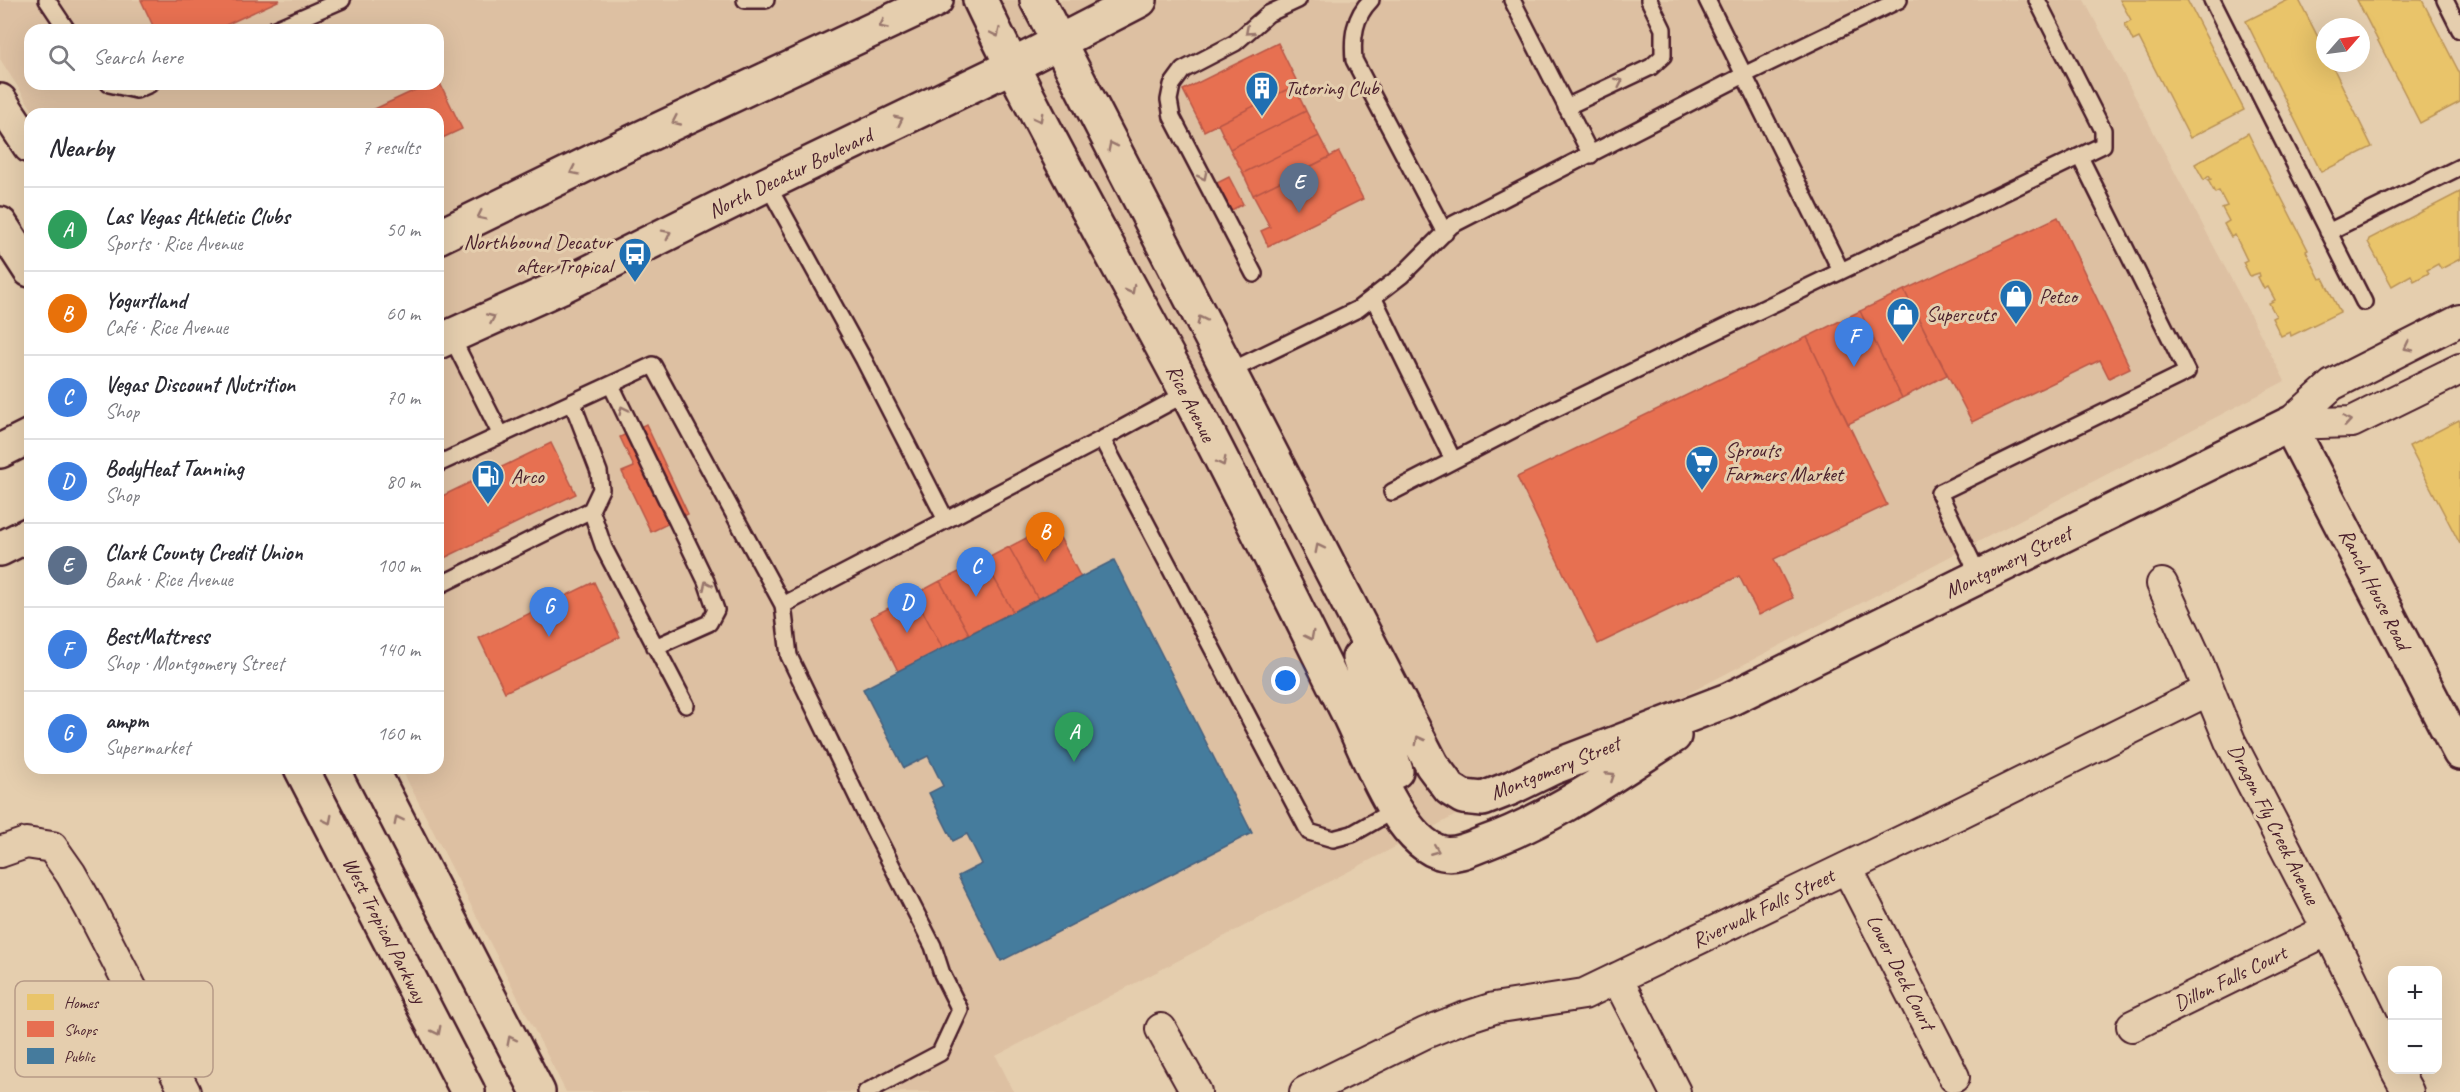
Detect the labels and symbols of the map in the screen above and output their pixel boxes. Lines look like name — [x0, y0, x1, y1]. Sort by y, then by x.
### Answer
one-way arrow — [879, 17, 890, 29]
north arrow — [2316, 18, 2370, 72]
one-way arrow — [1245, 24, 1256, 35]
one-way arrow — [988, 27, 1000, 38]
building icon: Tutoring Club — [1244, 70, 1280, 117]
place label: Tutoring Club — [1285, 75, 1381, 101]
one-way arrow — [1612, 78, 1623, 90]
one-way arrow — [1032, 111, 1043, 122]
one-way arrow — [672, 114, 683, 126]
one-way arrow — [892, 116, 903, 128]
street label: North Decatur Boulevard — [704, 120, 880, 224]
one-way arrow — [1108, 142, 1119, 153]
one-way arrow — [569, 163, 580, 175]
pin: E — [1280, 164, 1318, 213]
one-way arrow — [1196, 170, 1207, 180]
one-way arrow — [476, 209, 487, 221]
place label: Northbound Decatur after Tropical — [464, 229, 615, 279]
one-way arrow — [661, 229, 672, 241]
bus stop icon: Northbound Decatur after Tropical — [617, 236, 653, 283]
shop icon: Petco — [1998, 278, 2034, 325]
one-way arrow — [1124, 283, 1135, 294]
place label: Petco — [2039, 283, 2079, 309]
shop icon: Supercuts — [1885, 296, 1921, 343]
place label: Supercuts — [1926, 301, 1997, 327]
one-way arrow — [485, 313, 496, 325]
one-way arrow — [1197, 315, 1209, 326]
pin: F — [1834, 318, 1874, 367]
one-way arrow — [2404, 340, 2414, 351]
street label: Rice Avenue — [1161, 360, 1222, 447]
one-way arrow — [618, 405, 630, 416]
one-way arrow — [2343, 416, 2352, 428]
place label: Sprouts Farmers Market — [1725, 437, 1845, 487]
supermarket icon: Sprouts Farmers Market — [1684, 444, 1720, 491]
one-way arrow — [1214, 456, 1226, 467]
fuel station icon: Arco — [470, 458, 506, 505]
place label: Arco — [511, 463, 545, 489]
pin: B — [1026, 512, 1064, 562]
street label: Montgomery Street — [1940, 519, 2078, 604]
street label: Ranch House Road — [2333, 524, 2418, 657]
one-way arrow — [1315, 544, 1326, 555]
pin: C — [956, 548, 996, 597]
one-way arrow — [703, 581, 715, 592]
pin: D — [888, 584, 926, 633]
pin: G — [530, 588, 568, 637]
one-way arrow — [1303, 630, 1314, 641]
your location — [1271, 666, 1300, 695]
pin: A — [1054, 712, 1094, 762]
street label: Montgomery Street — [1486, 729, 1627, 806]
one-way arrow — [1415, 736, 1426, 746]
street label: Dragon Fly Creek Avenue — [2222, 739, 2326, 910]
one-way arrow — [1604, 773, 1615, 784]
one-way arrow — [321, 814, 332, 824]
one-way arrow — [394, 816, 405, 827]
one-way arrow — [1429, 843, 1440, 855]
street label: West Tropical Parkway — [337, 853, 434, 1009]
street label: Riverwalk Falls Street — [1688, 861, 1840, 954]
street label: Lower Deck Court — [1861, 910, 1943, 1037]
street label: Dillon Falls Court — [2169, 939, 2292, 1016]
legend — [15, 981, 213, 1077]
text: Homes — [64, 993, 100, 1013]
text: Shops — [64, 1020, 98, 1040]
one-way arrow — [430, 1024, 441, 1035]
one-way arrow — [507, 1036, 518, 1046]
text: Public — [64, 1047, 96, 1067]

